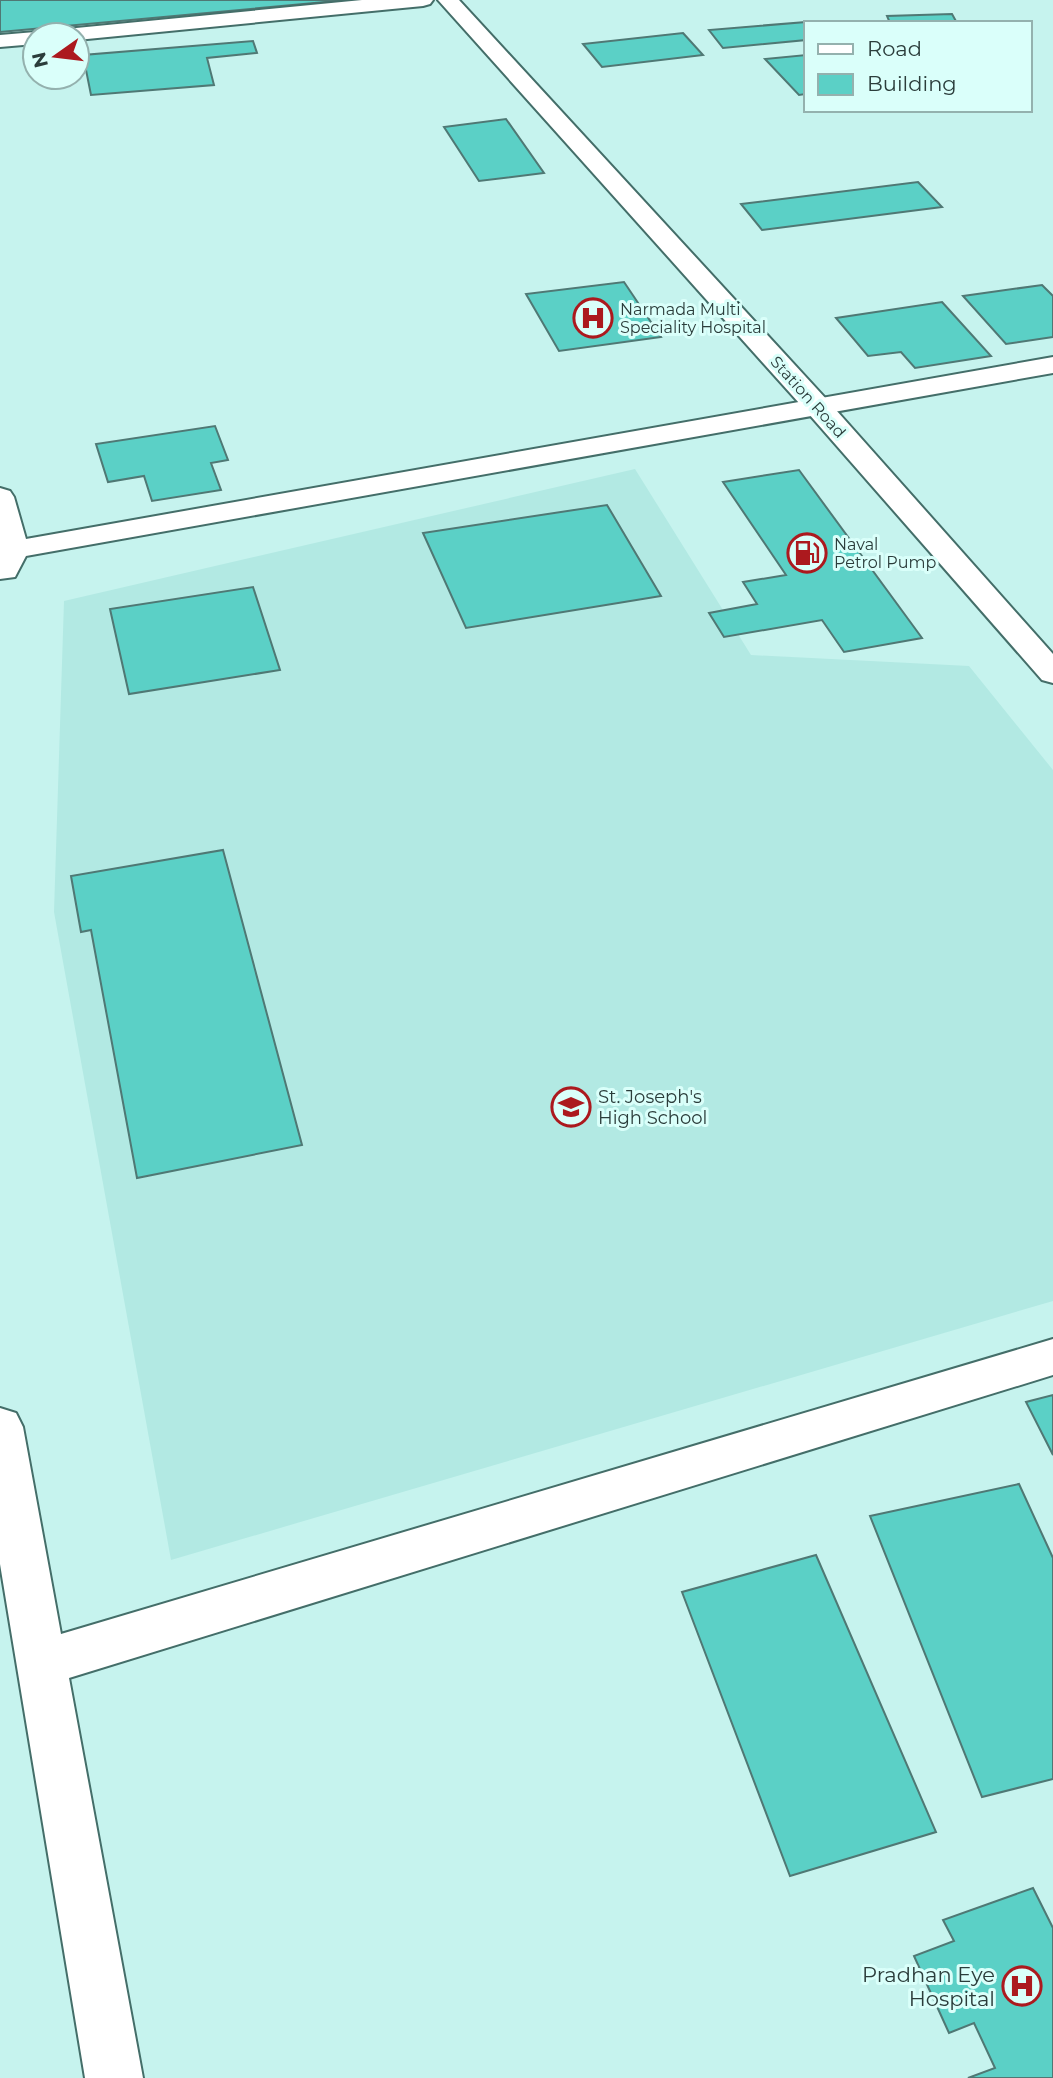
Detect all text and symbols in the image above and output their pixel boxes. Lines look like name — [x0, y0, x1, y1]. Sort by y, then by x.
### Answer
north arrow — [21, 21, 91, 91]
legend — [804, 21, 1032, 112]
text: Road — [867, 36, 922, 61]
text: N — [27, 50, 53, 70]
text: Building — [867, 71, 957, 96]
hospital icon: Narmada Multi Speciality Hospital — [572, 297, 614, 339]
place label: Narmada Multi Speciality Hospital — [620, 300, 766, 337]
street label: Station Road — [766, 352, 850, 442]
fuel station icon: Naval Petrol Pump — [786, 532, 828, 574]
place label: Naval Petrol Pump — [834, 535, 936, 572]
school or university icon: St. Joseph's High School — [550, 1086, 592, 1128]
place label: St. Joseph's High School — [598, 1086, 707, 1129]
place label: Pradhan Eye Hospital — [862, 1962, 995, 2011]
hospital icon: Pradhan Eye Hospital — [1001, 1965, 1043, 2007]

